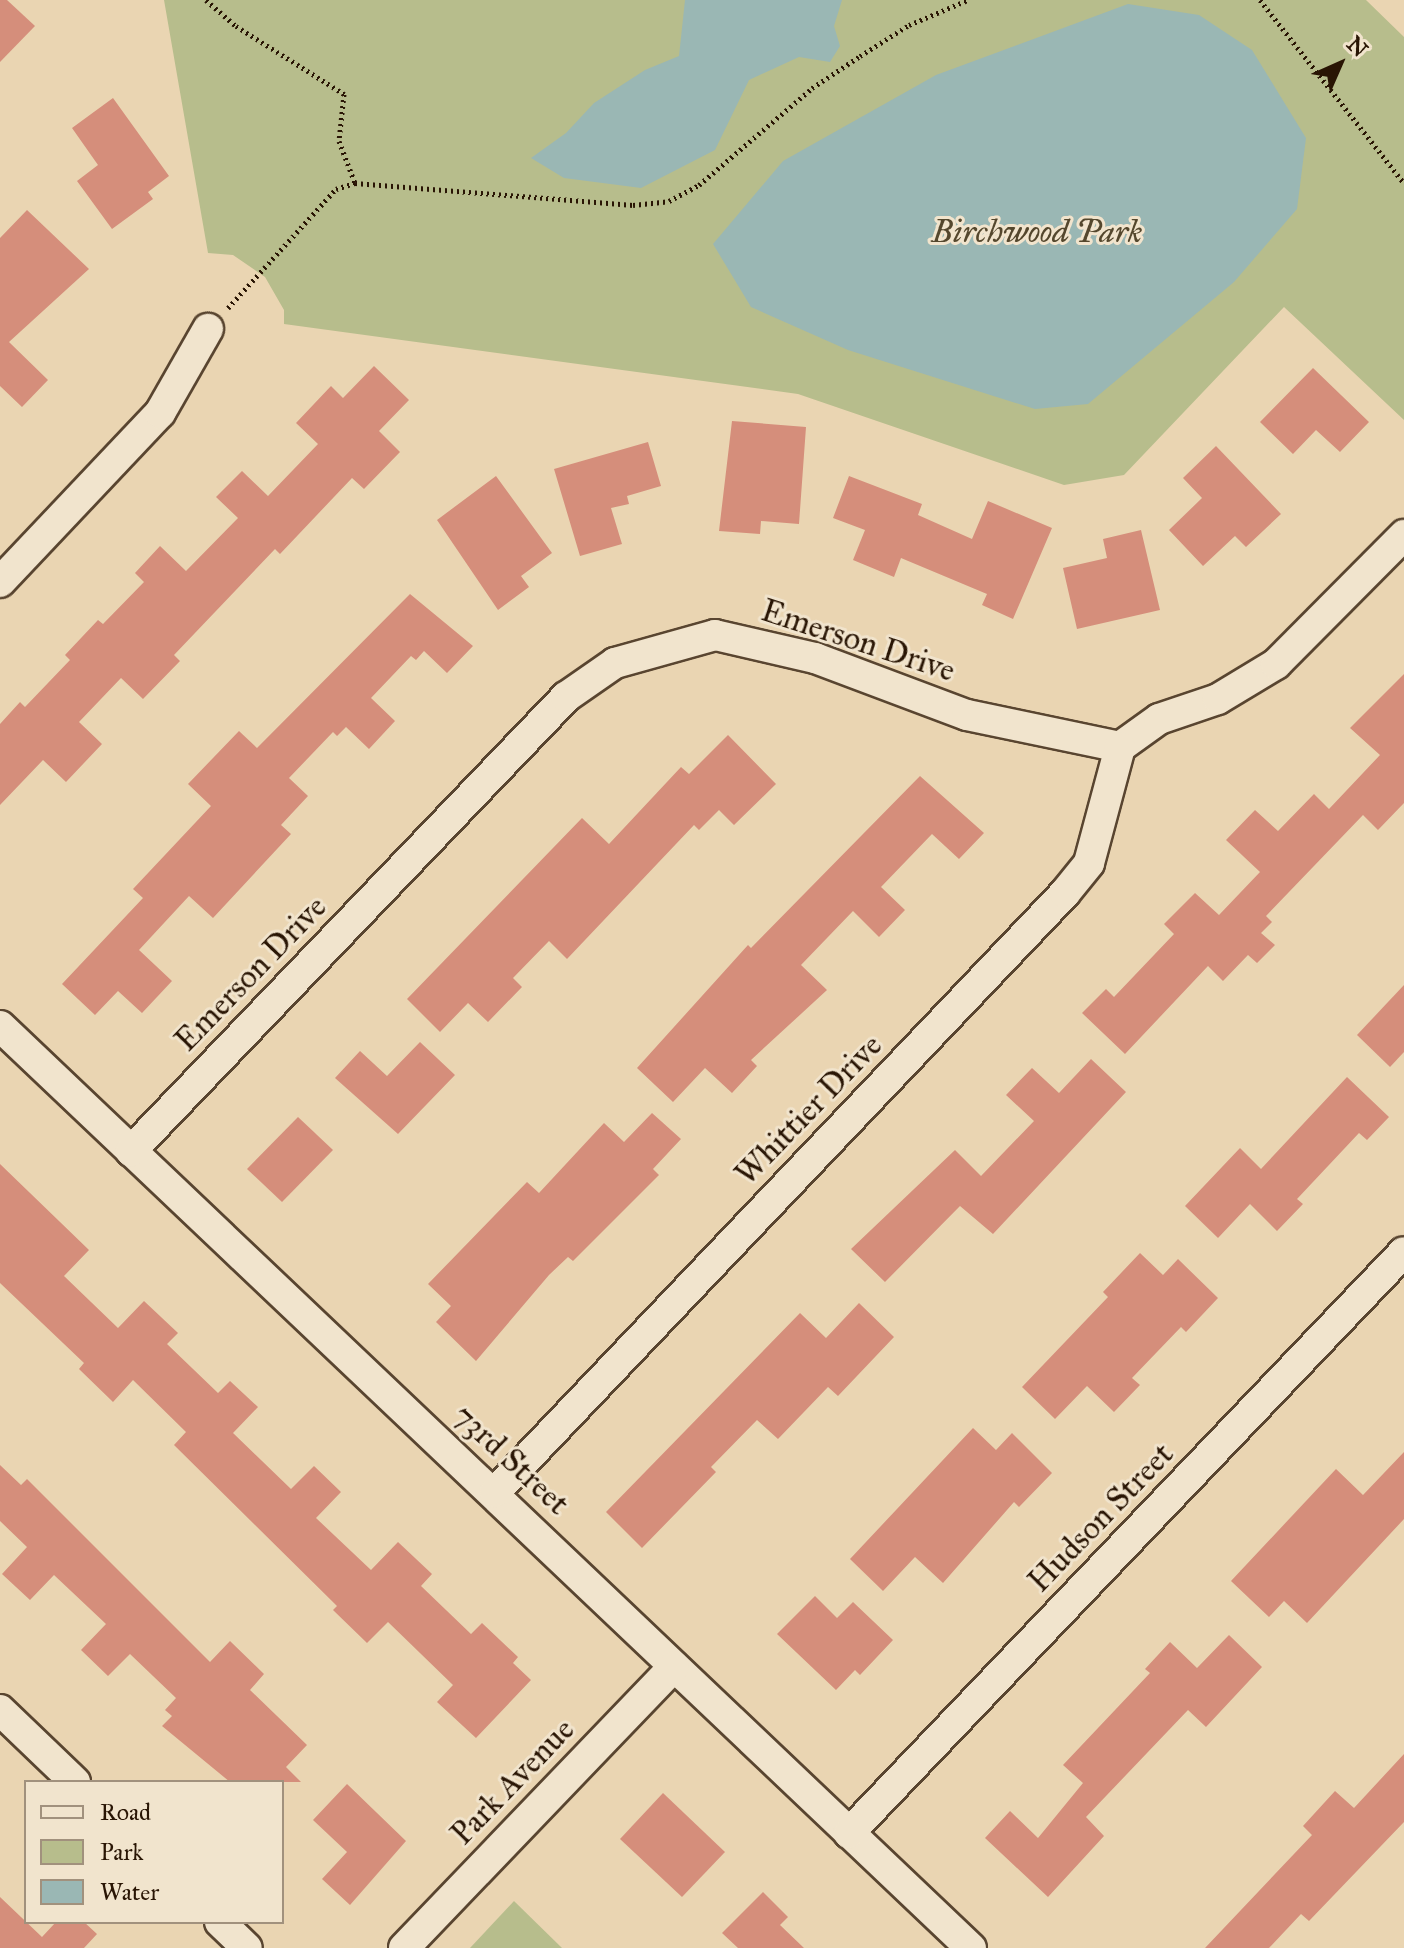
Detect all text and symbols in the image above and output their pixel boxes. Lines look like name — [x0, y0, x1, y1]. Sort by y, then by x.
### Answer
north arrow — [1300, 24, 1380, 104]
text: N — [1341, 31, 1373, 63]
park label: Birchwood Park — [932, 213, 1142, 251]
street label: Emerson Drive — [756, 592, 960, 690]
street label: Emerson Drive — [167, 888, 335, 1060]
street label: Whittier Drive — [728, 1027, 890, 1193]
street label: 73rd Street — [445, 1397, 577, 1523]
street label: Hudson Street — [1020, 1436, 1182, 1600]
street label: Park Avenue — [443, 1711, 583, 1853]
legend — [24, 1780, 284, 1924]
text: Road — [100, 1797, 151, 1827]
text: Park — [100, 1837, 143, 1867]
text: Water — [100, 1877, 159, 1907]

